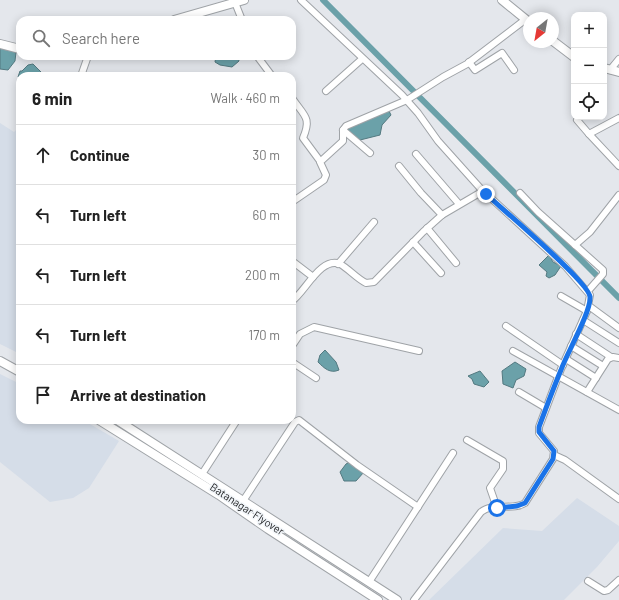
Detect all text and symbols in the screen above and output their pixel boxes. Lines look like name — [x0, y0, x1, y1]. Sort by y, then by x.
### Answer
north arrow — [523, 12, 559, 48]
map controls — [571, 12, 607, 120]
button: + — [571, 12, 607, 48]
search box — [16, 16, 296, 60]
icon: search — [30, 27, 52, 49]
text: Search here — [62, 29, 140, 47]
button: − — [571, 48, 607, 84]
button: locate — [571, 84, 607, 120]
text: 6 min — [32, 88, 72, 108]
text: Walk · 460 m — [211, 90, 280, 106]
icon: ahead — [32, 144, 54, 166]
text: Continue — [70, 146, 130, 164]
text: 30 m — [253, 147, 280, 163]
route end — [477, 185, 495, 203]
icon: left — [32, 204, 54, 226]
text: Turn left — [70, 206, 126, 224]
text: 60 m — [253, 207, 280, 223]
icon: left — [32, 264, 54, 286]
text: Turn left — [70, 266, 126, 284]
text: 200 m — [245, 267, 280, 283]
icon: left — [32, 324, 54, 346]
text: Turn left — [70, 326, 126, 344]
text: 170 m — [249, 327, 280, 343]
icon: arrive — [32, 384, 54, 406]
text: Arrive at destination — [70, 386, 206, 404]
street label: Batanagar Flyover — [208, 480, 287, 537]
route start — [488, 499, 506, 517]

